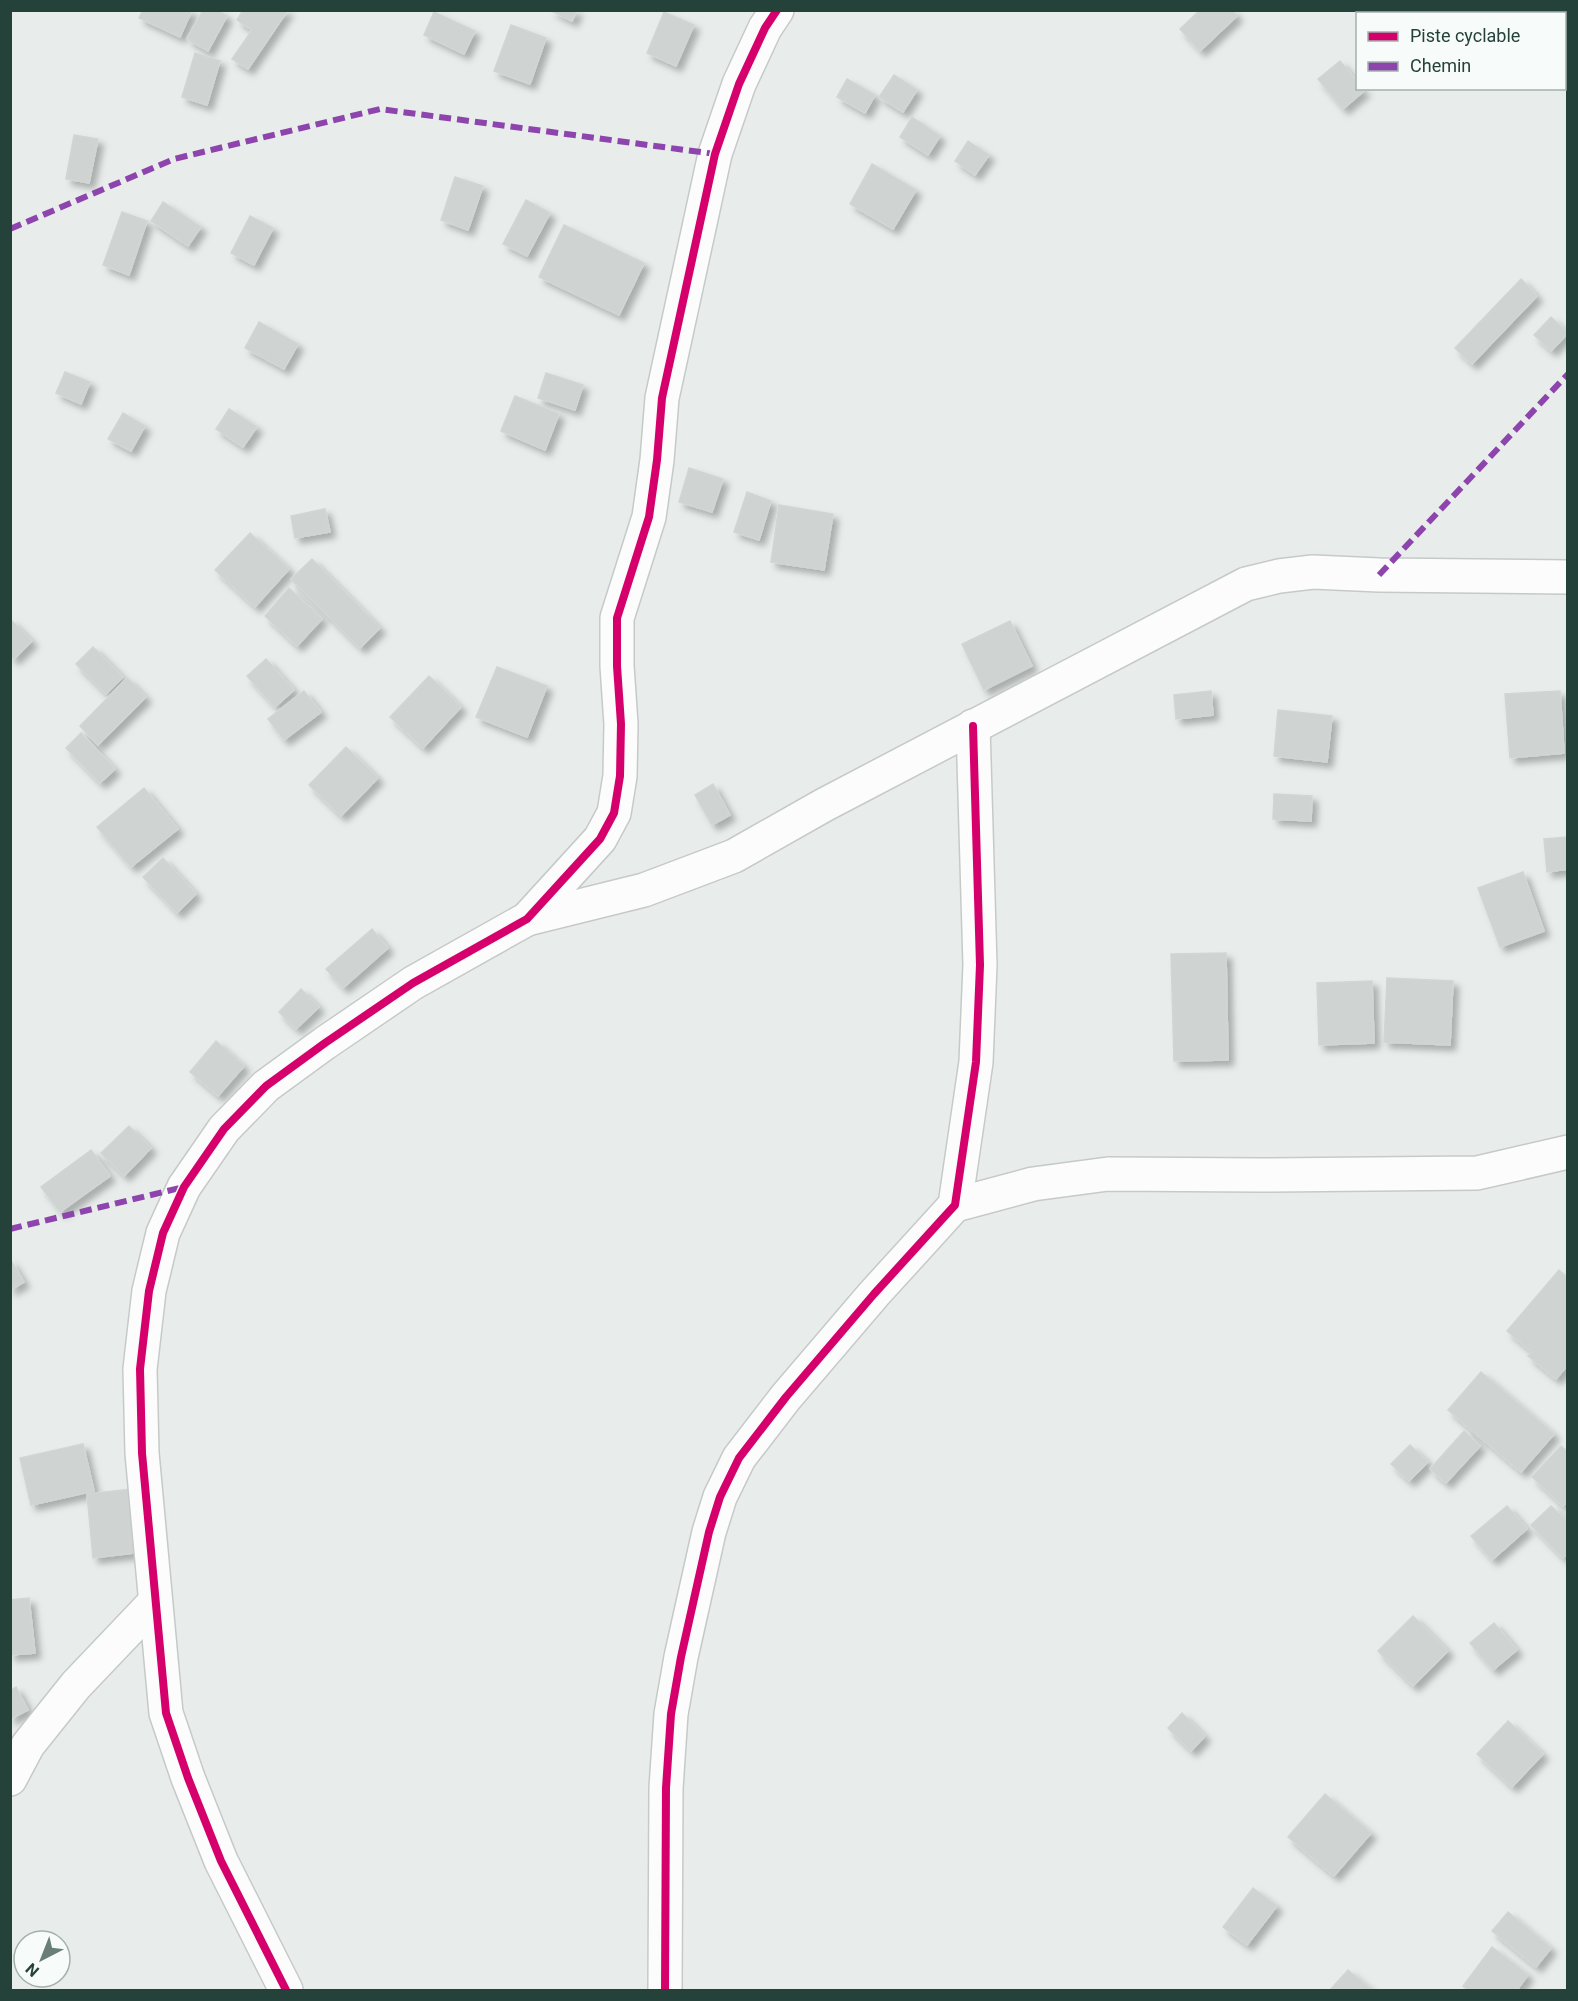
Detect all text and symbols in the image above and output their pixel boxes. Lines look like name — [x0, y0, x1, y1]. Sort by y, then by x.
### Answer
legend — [1356, 12, 1566, 90]
text: Piste cyclable — [1410, 25, 1520, 46]
text: Chemin — [1410, 55, 1471, 76]
north arrow — [12, 1929, 72, 1989]
text: N — [22, 1959, 43, 1981]

